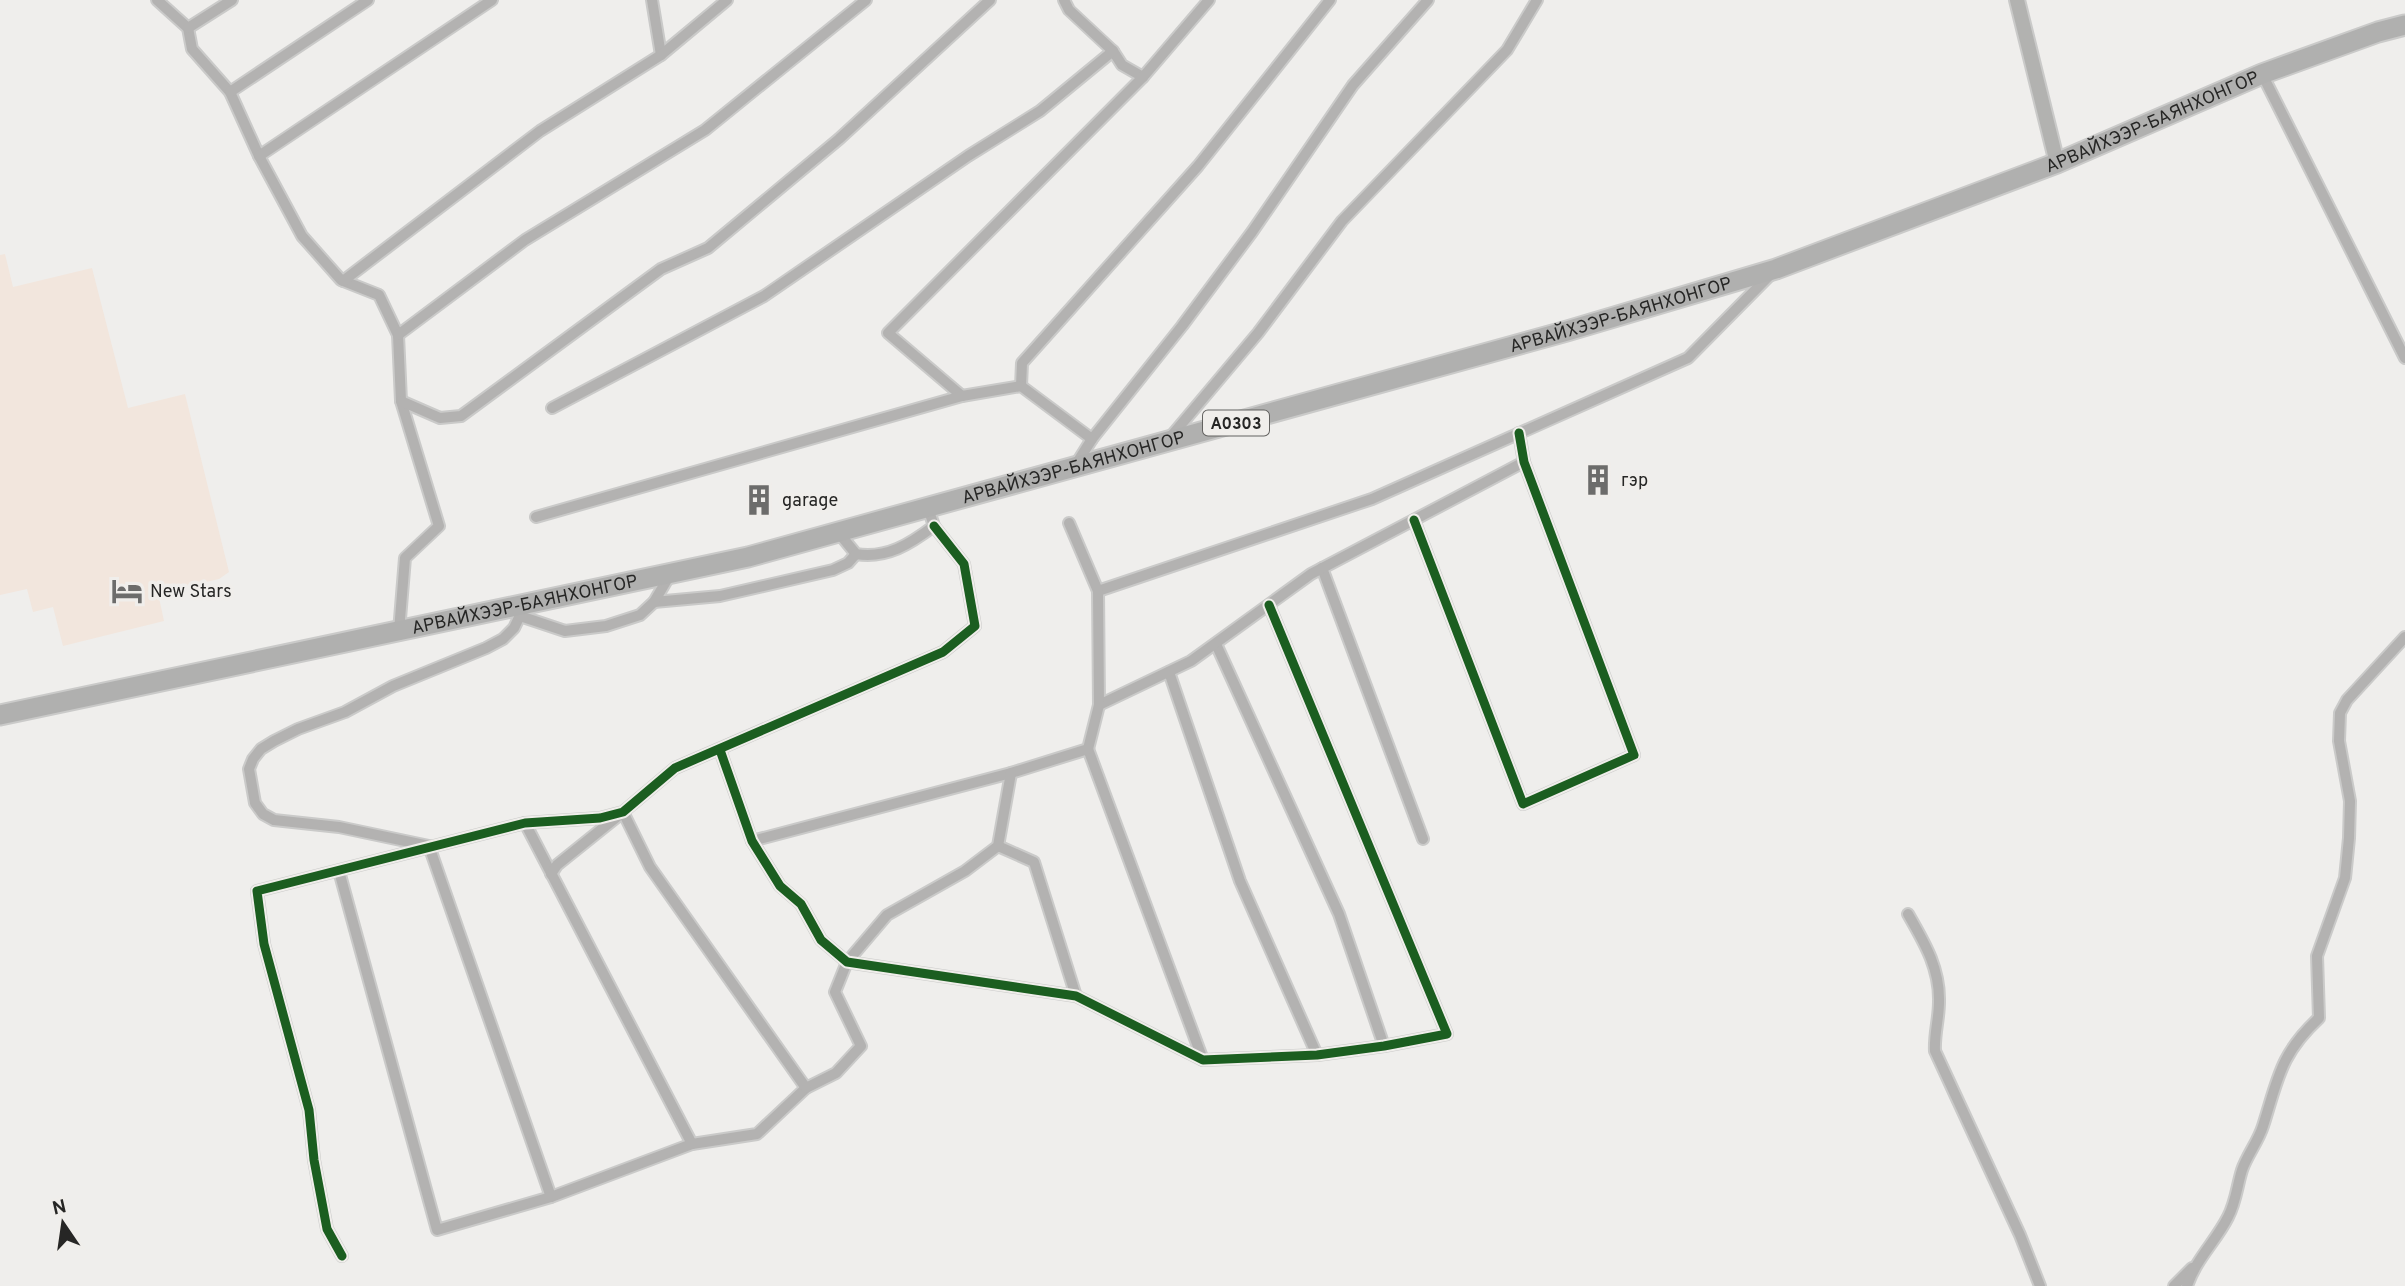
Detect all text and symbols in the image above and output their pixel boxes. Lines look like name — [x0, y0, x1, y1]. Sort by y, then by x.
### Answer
street label: АРВАЙХЭЭР-БАЯНХОНГОР — [2043, 67, 2263, 179]
street label: АРВАЙХЭЭР-БАЯНХОНГОР — [1507, 273, 1735, 359]
road number: A0303 — [1203, 410, 1269, 436]
street label: АРВАЙХЭЭР-БАЯНХОНГОР — [960, 427, 1188, 510]
building icon: гэр — [1581, 463, 1615, 497]
place label: гэр — [1621, 470, 1648, 493]
building icon: garage — [742, 483, 776, 517]
place label: garage — [782, 490, 838, 513]
street label: АРВАЙХЭЭР-БАЯНХОНГОР — [410, 571, 640, 641]
hotel icon: New Stars — [110, 574, 144, 608]
place label: New Stars — [150, 581, 232, 604]
north arrow — [28, 1188, 98, 1258]
text: N — [50, 1195, 69, 1222]

